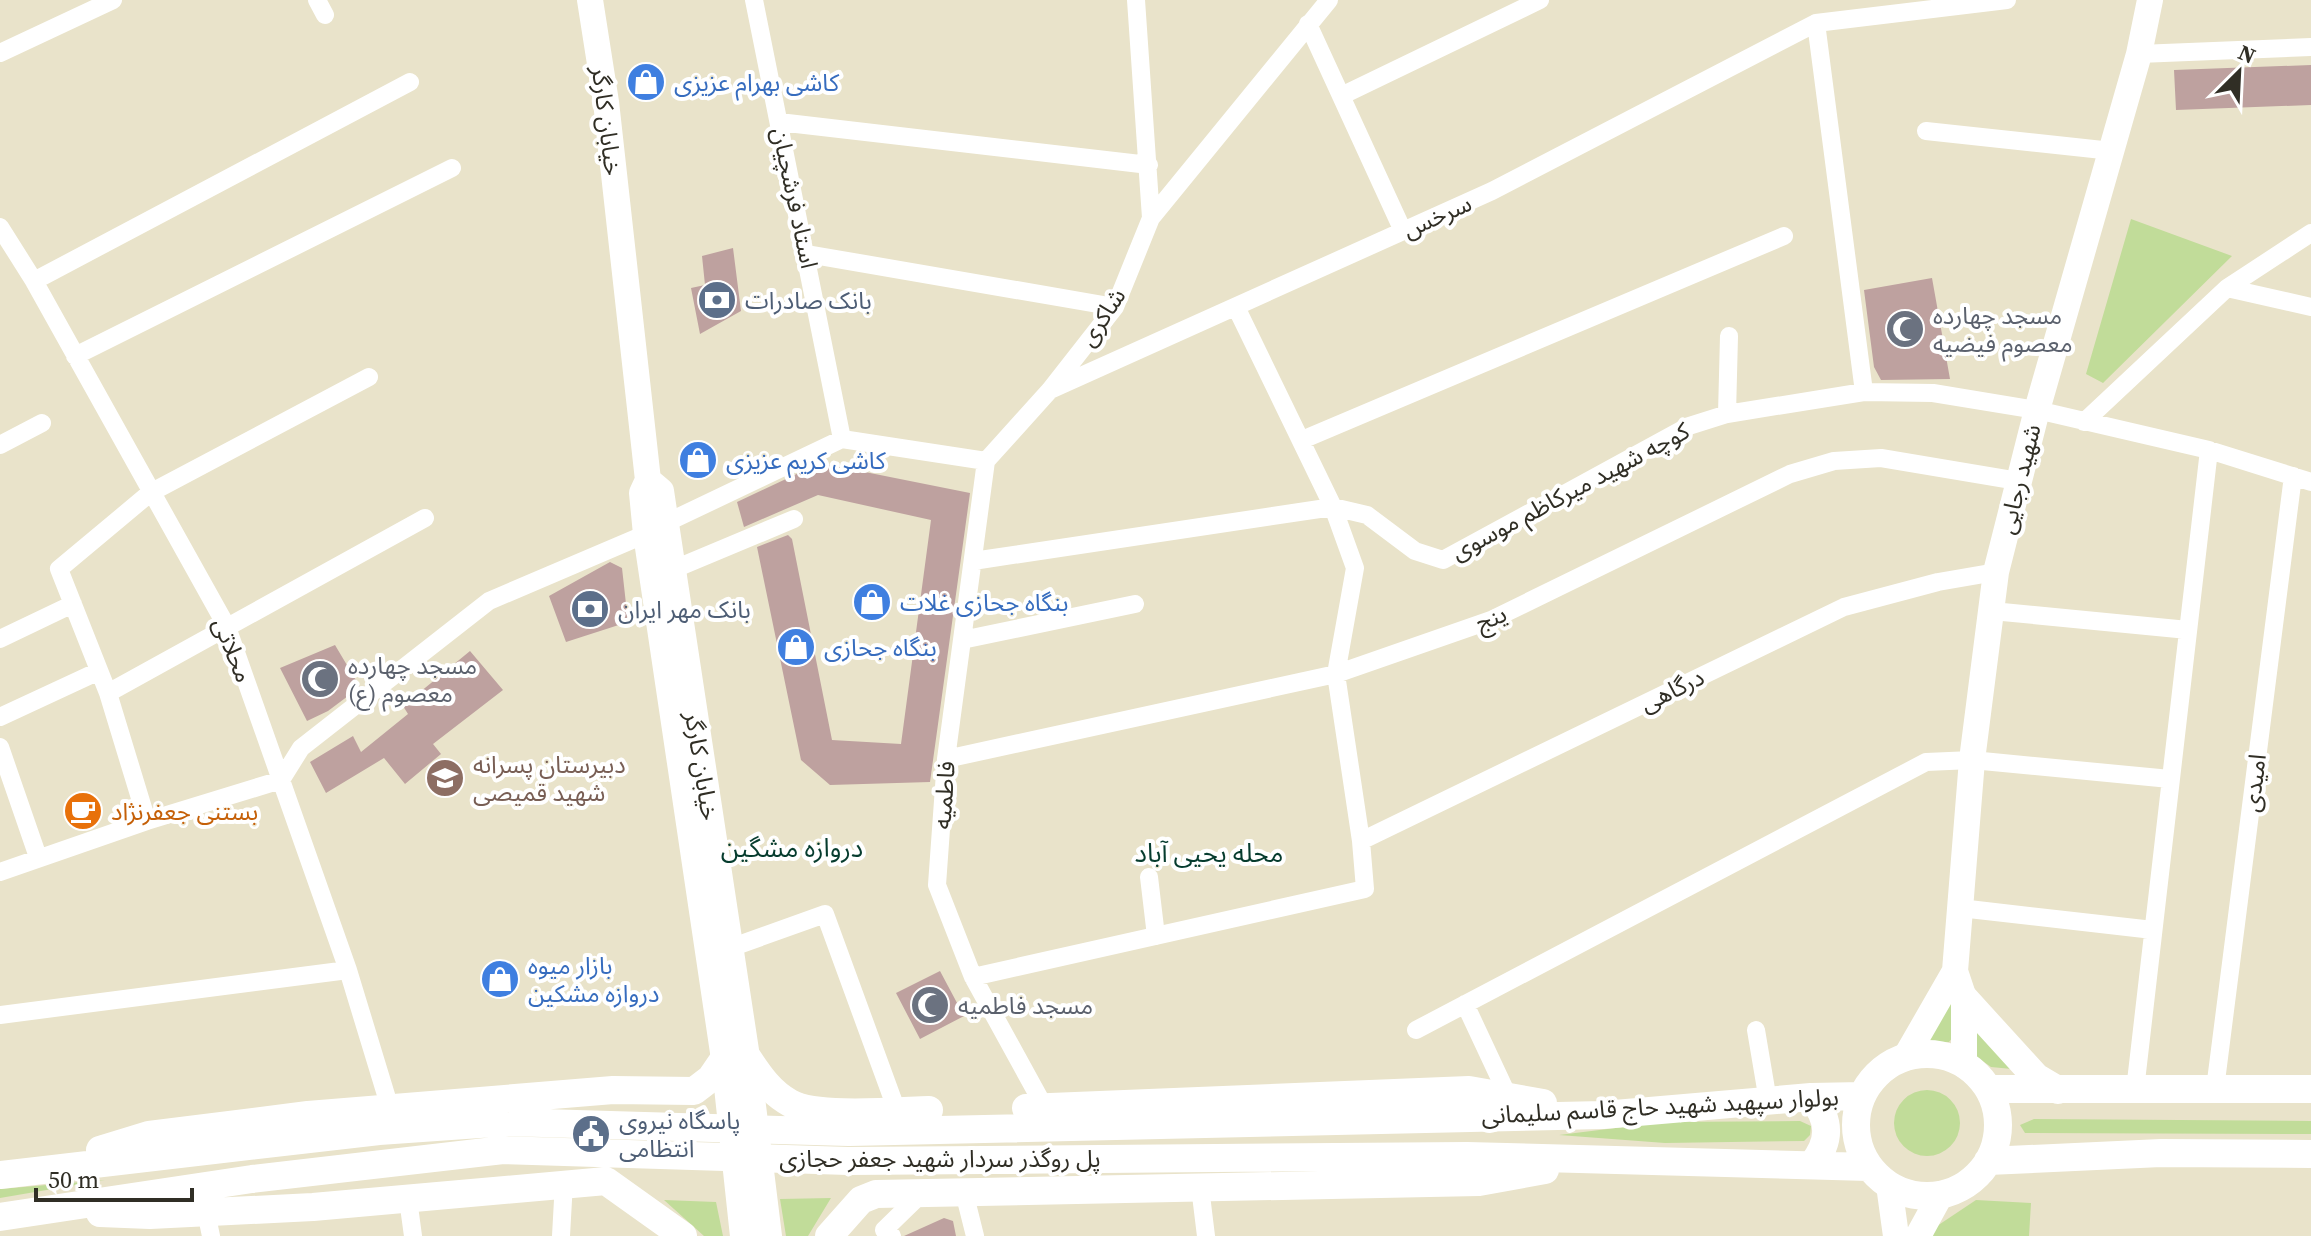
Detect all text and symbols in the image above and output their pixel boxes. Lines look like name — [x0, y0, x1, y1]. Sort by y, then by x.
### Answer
north arrow — [2199, 32, 2279, 112]
text: N — [2234, 37, 2261, 71]
shop icon: کاشی بهرام عزیزی — [625, 61, 667, 103]
street label: خیابان کارگر — [584, 64, 630, 177]
place label: کاشی بهرام عزیزی — [674, 66, 840, 101]
street label: استاد فرشچیان — [764, 124, 826, 272]
street label: سرخس — [1397, 186, 1477, 246]
bank icon: بانک صادرات — [696, 279, 738, 321]
street label: شاکری — [1071, 281, 1133, 353]
place label: بانک صادرات — [745, 284, 872, 317]
place label: مسجد چهارده معصوم فیضیه — [1933, 299, 2073, 362]
mosque icon: مسجد چهارده معصوم فیضیه — [1884, 308, 1926, 350]
street label: کوچه شهید میرکاظم موسوی — [1445, 414, 1696, 569]
street label: شهید رجایی — [1989, 421, 2049, 537]
shop icon: کاشی کریم عزیزی — [677, 439, 719, 481]
place label: کاشی کریم عزیزی — [726, 444, 887, 478]
shop icon: بنگاه جحازی غلات — [851, 581, 893, 623]
place label: بنگاه جحازی غلات — [900, 586, 1069, 619]
bank icon: بانک مهر ایران — [569, 588, 611, 630]
place label: بانک مهر ایران — [618, 593, 751, 626]
street label: ینج — [1470, 597, 1512, 640]
street label: محلاتی — [205, 613, 261, 687]
shop icon: بنگاه جحازی — [775, 626, 817, 668]
place label: بنگاه جحازی — [824, 631, 937, 664]
place label: مسجد چهارده معصوم (ع) — [348, 649, 477, 712]
mosque icon: مسجد چهارده معصوم (ع) — [299, 658, 341, 700]
street label: درگاهی — [1634, 660, 1710, 720]
street label: خیابان کارگر — [677, 708, 727, 823]
place label: دبیرستان پسرانه شهید قمیصی — [473, 748, 626, 809]
street label: امیدی — [2234, 752, 2274, 814]
school or university icon: دبیرستان پسرانه شهید قمیصی — [424, 757, 466, 799]
street label: فاطمیه — [925, 760, 963, 830]
cafe icon: بستنی جعفرنژاد — [62, 790, 104, 832]
place label: بستنی جعفرنژاد — [111, 795, 258, 828]
district label: دروازه مشگین — [721, 830, 863, 866]
district label: محله یحیی آباد — [1134, 835, 1284, 871]
place label: بازار میوه دروازه مشکین — [528, 949, 660, 1010]
shop icon: بازار میوه دروازه مشکین — [479, 958, 521, 1000]
mosque icon: مسجد فاطمیه — [909, 984, 951, 1026]
place label: مسجد فاطمیه — [958, 989, 1093, 1022]
street label: بولوار سپهبد شهید حاج قاسم سلیمانی — [1480, 1080, 1840, 1133]
place label: پاسگاه نیروی انتظامی — [619, 1104, 740, 1165]
public building icon: پاسگاه نیروی انتظامی — [570, 1113, 612, 1155]
street label: پل روگذر سردار شهید جعفر حجازی — [779, 1142, 1101, 1175]
scale bar — [36, 1152, 192, 1202]
text: 50 m — [48, 1163, 99, 1196]

